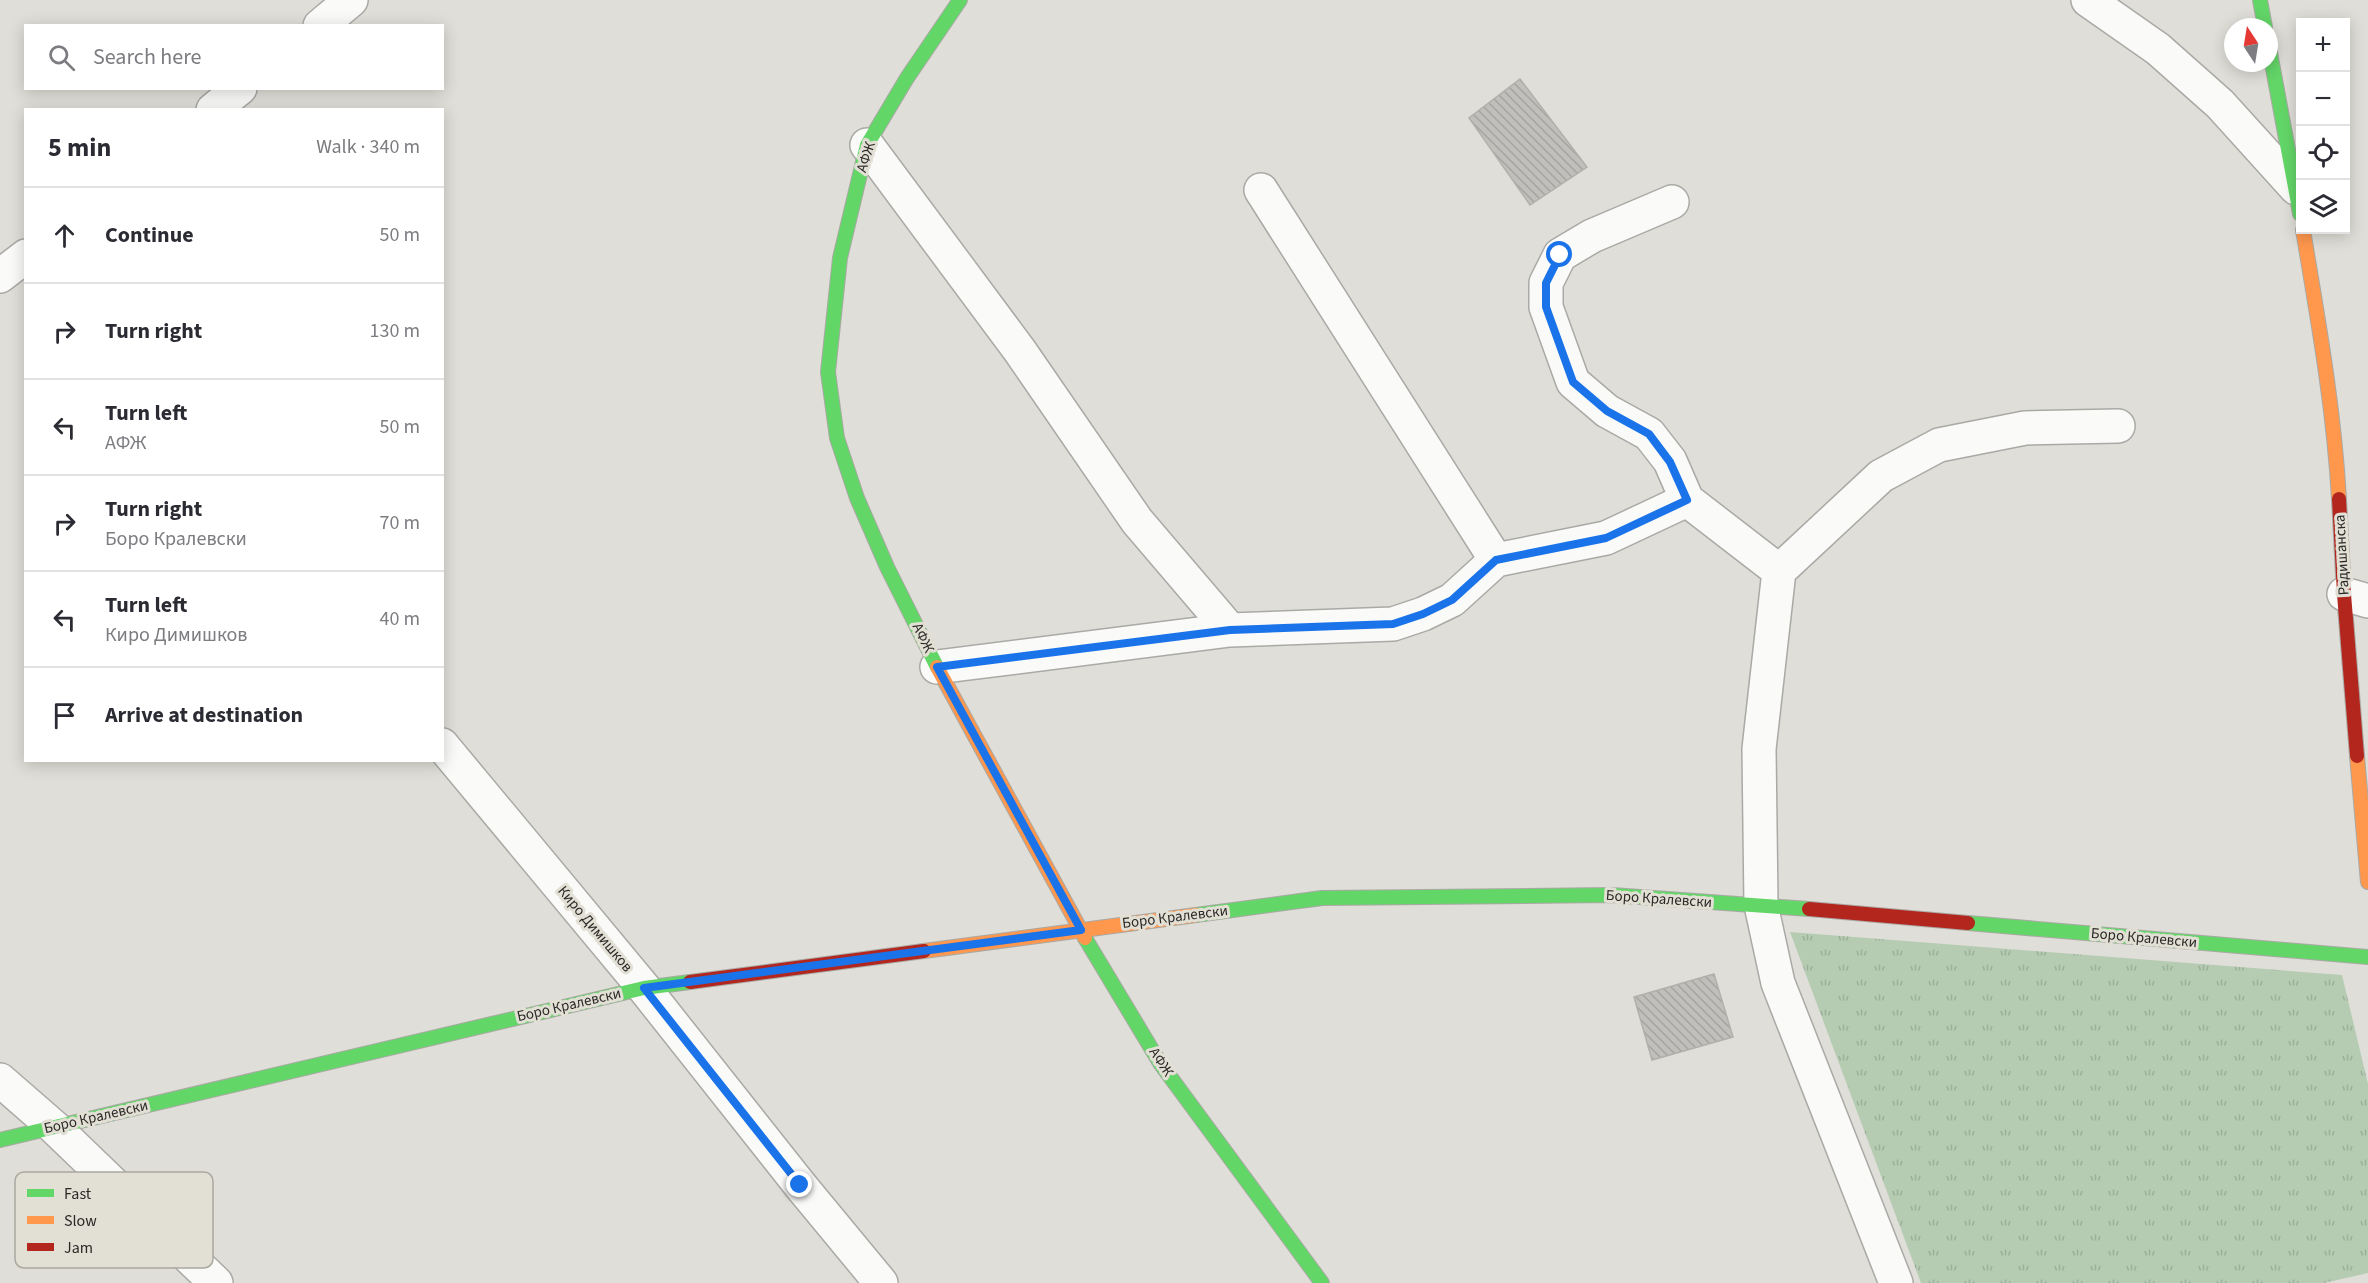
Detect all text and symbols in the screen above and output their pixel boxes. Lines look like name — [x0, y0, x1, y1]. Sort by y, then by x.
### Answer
north arrow — [2224, 18, 2278, 72]
map controls — [2296, 18, 2350, 234]
button: + — [2296, 18, 2350, 72]
search box — [24, 24, 444, 90]
icon: search — [45, 41, 78, 74]
text: Search here — [93, 41, 201, 73]
button: − — [2296, 72, 2350, 126]
button: locate — [2296, 126, 2350, 180]
text: 5 min — [48, 129, 111, 166]
text: Walk · 340 m — [316, 133, 420, 161]
street label: АФЖ — [851, 138, 881, 175]
button: layers — [2296, 180, 2350, 234]
icon: ahead — [48, 219, 81, 252]
text: Continue — [105, 219, 194, 251]
text: 50 m — [380, 221, 420, 249]
route start — [1546, 241, 1572, 267]
icon: right — [48, 315, 81, 348]
text: Turn right — [105, 315, 202, 347]
text: 130 m — [370, 317, 420, 345]
text: Turn left — [105, 397, 187, 429]
icon: left — [48, 411, 81, 444]
text: 50 m — [380, 413, 420, 441]
text: АФЖ — [105, 429, 146, 457]
text: Turn right — [105, 493, 202, 525]
icon: right — [48, 507, 81, 540]
text: 70 m — [380, 509, 420, 537]
street label: Радишанска — [2329, 514, 2355, 596]
text: Боро Кралевски — [105, 525, 247, 553]
text: Turn left — [105, 589, 187, 621]
icon: left — [48, 603, 81, 636]
text: 40 m — [380, 605, 420, 633]
street label: АФЖ — [907, 619, 939, 657]
text: Киро Димишков — [105, 621, 248, 649]
icon: arrive — [48, 699, 81, 732]
text: Arrive at destination — [105, 699, 303, 731]
street label: Киро Димишков — [553, 881, 638, 977]
street label: Боро Кралевски — [1605, 885, 1713, 913]
street label: Боро Кралевски — [1121, 900, 1229, 934]
street label: Боро Кралевски — [2090, 923, 2198, 953]
street label: Боро Кралевски — [515, 983, 623, 1027]
street label: АФЖ — [1144, 1043, 1179, 1081]
street label: Боро Кралевски — [42, 1095, 150, 1139]
route end — [786, 1171, 812, 1197]
legend — [15, 1172, 213, 1268]
text: Fast — [64, 1183, 92, 1205]
text: Slow — [64, 1210, 97, 1232]
text: Jam — [64, 1237, 93, 1259]

